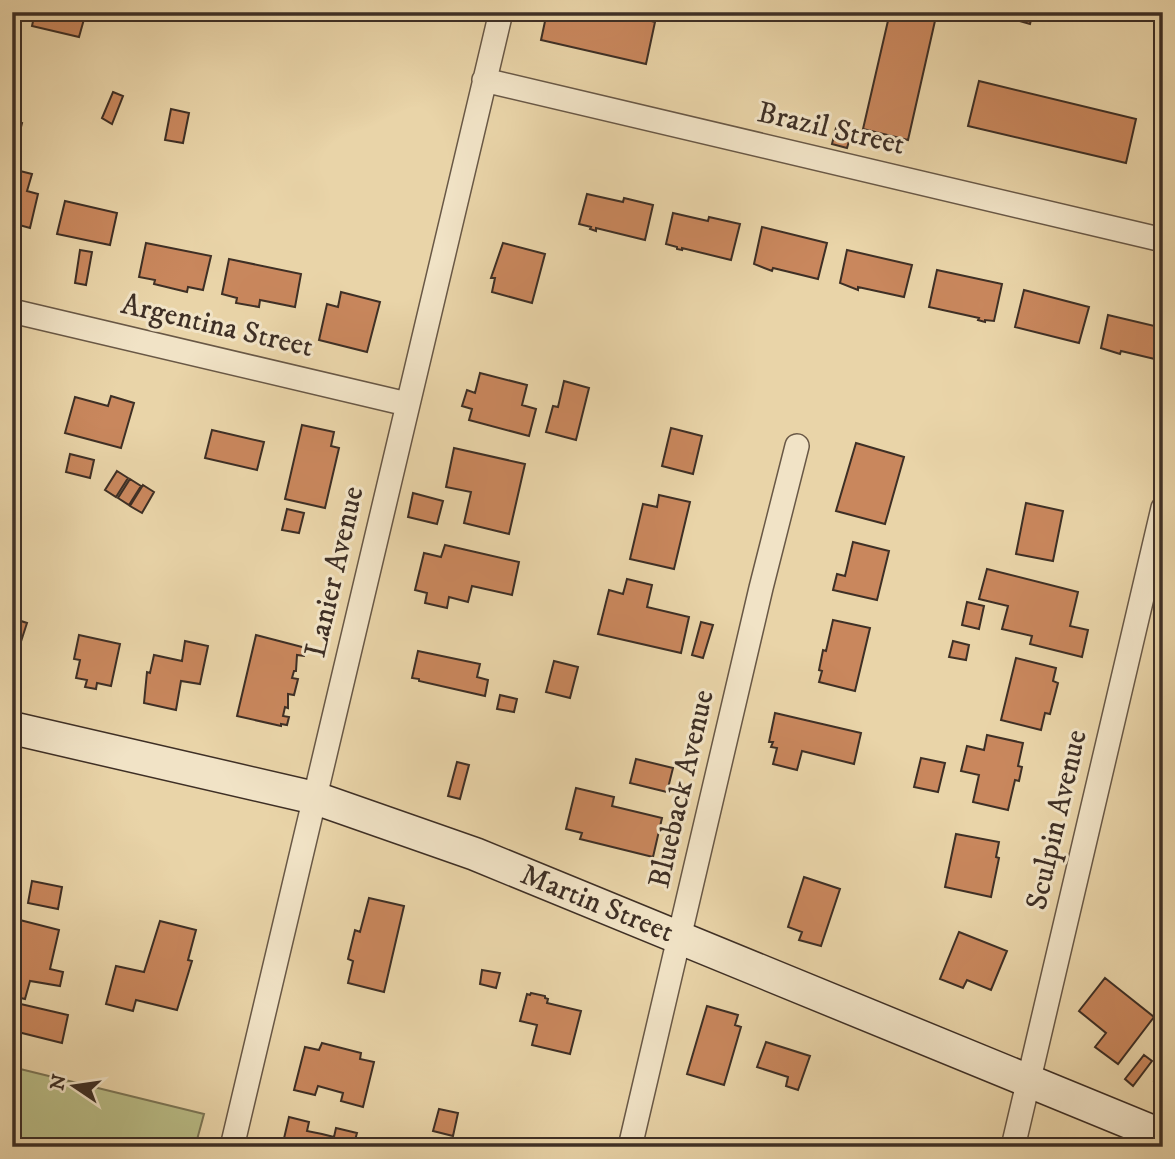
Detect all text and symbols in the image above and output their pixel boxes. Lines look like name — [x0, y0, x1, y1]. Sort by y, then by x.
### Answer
street label: Brazil Street — [754, 94, 908, 164]
street label: Argentina Street — [117, 286, 317, 366]
street label: Lanier Avenue — [297, 483, 373, 661]
street label: Blueback Avenue — [641, 686, 723, 892]
street label: Sculpin Avenue — [1018, 726, 1096, 914]
street label: Martin Street — [515, 857, 679, 951]
north arrow — [38, 1050, 108, 1120]
text: N — [46, 1072, 72, 1093]

